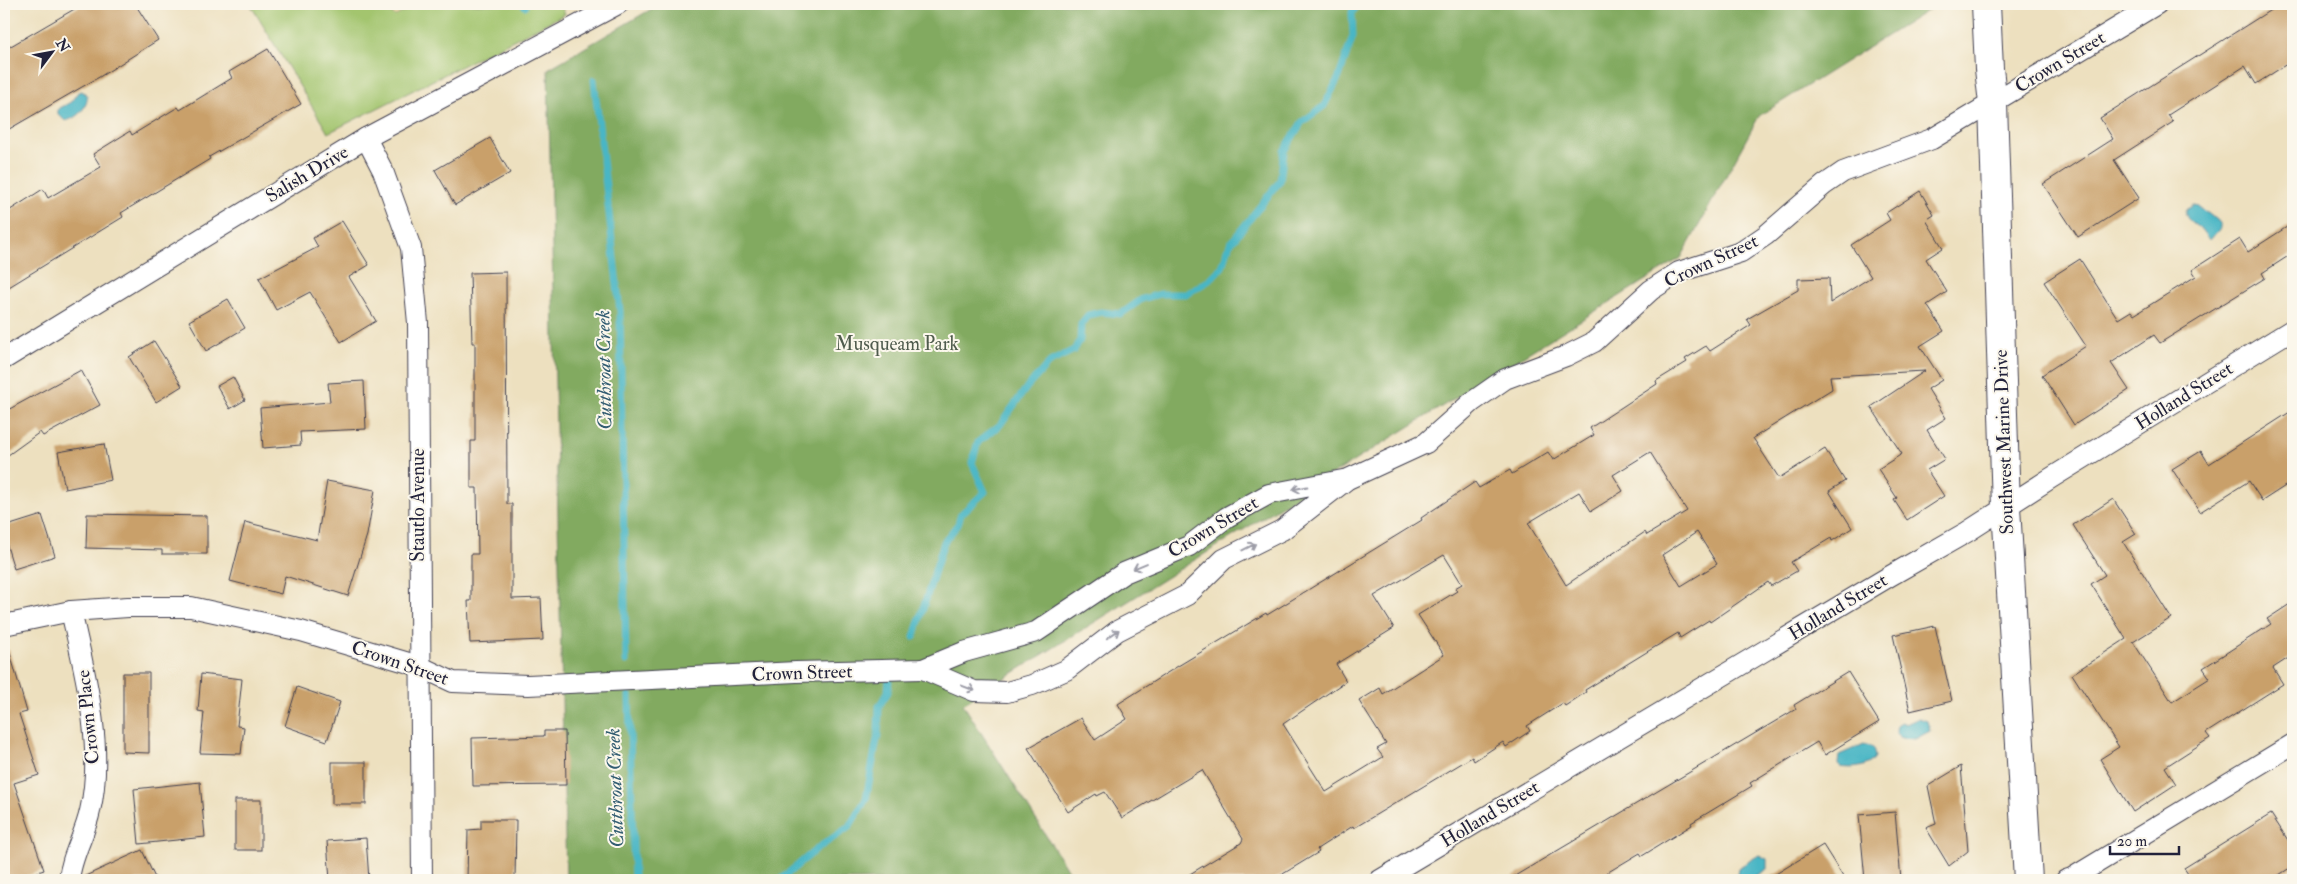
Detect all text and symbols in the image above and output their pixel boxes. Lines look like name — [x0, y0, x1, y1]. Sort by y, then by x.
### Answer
street label: Crown Street — [2010, 26, 2110, 98]
north arrow — [28, 28, 78, 78]
text: N — [52, 35, 73, 56]
street label: Salish Drive — [261, 140, 353, 208]
street label: Crown Street — [1660, 229, 1762, 293]
water label: Cutthroat Creek — [590, 310, 618, 430]
park label: Musqueam Park — [835, 332, 959, 356]
street label: Southwest Marine Drive — [1989, 349, 2019, 535]
street label: Holland Street — [2131, 356, 2237, 436]
street label: Stautlo Avenue — [406, 448, 430, 562]
one-way arrow — [1293, 484, 1309, 493]
street label: Crown Street — [1163, 491, 1263, 563]
one-way arrow — [1241, 542, 1256, 552]
one-way arrow — [1133, 562, 1148, 571]
street label: Holland Street — [1784, 568, 1892, 646]
one-way arrow — [1106, 629, 1120, 639]
street label: Crown Street — [348, 635, 452, 691]
street label: Crown Street — [751, 659, 853, 687]
street label: Crown Place — [71, 669, 105, 765]
one-way arrow — [960, 684, 975, 693]
water label: Cutthroat Creek — [600, 728, 630, 848]
street label: Holland Street — [1436, 775, 1544, 853]
scale bar — [2110, 824, 2178, 856]
text: 20 m — [2117, 832, 2147, 851]

